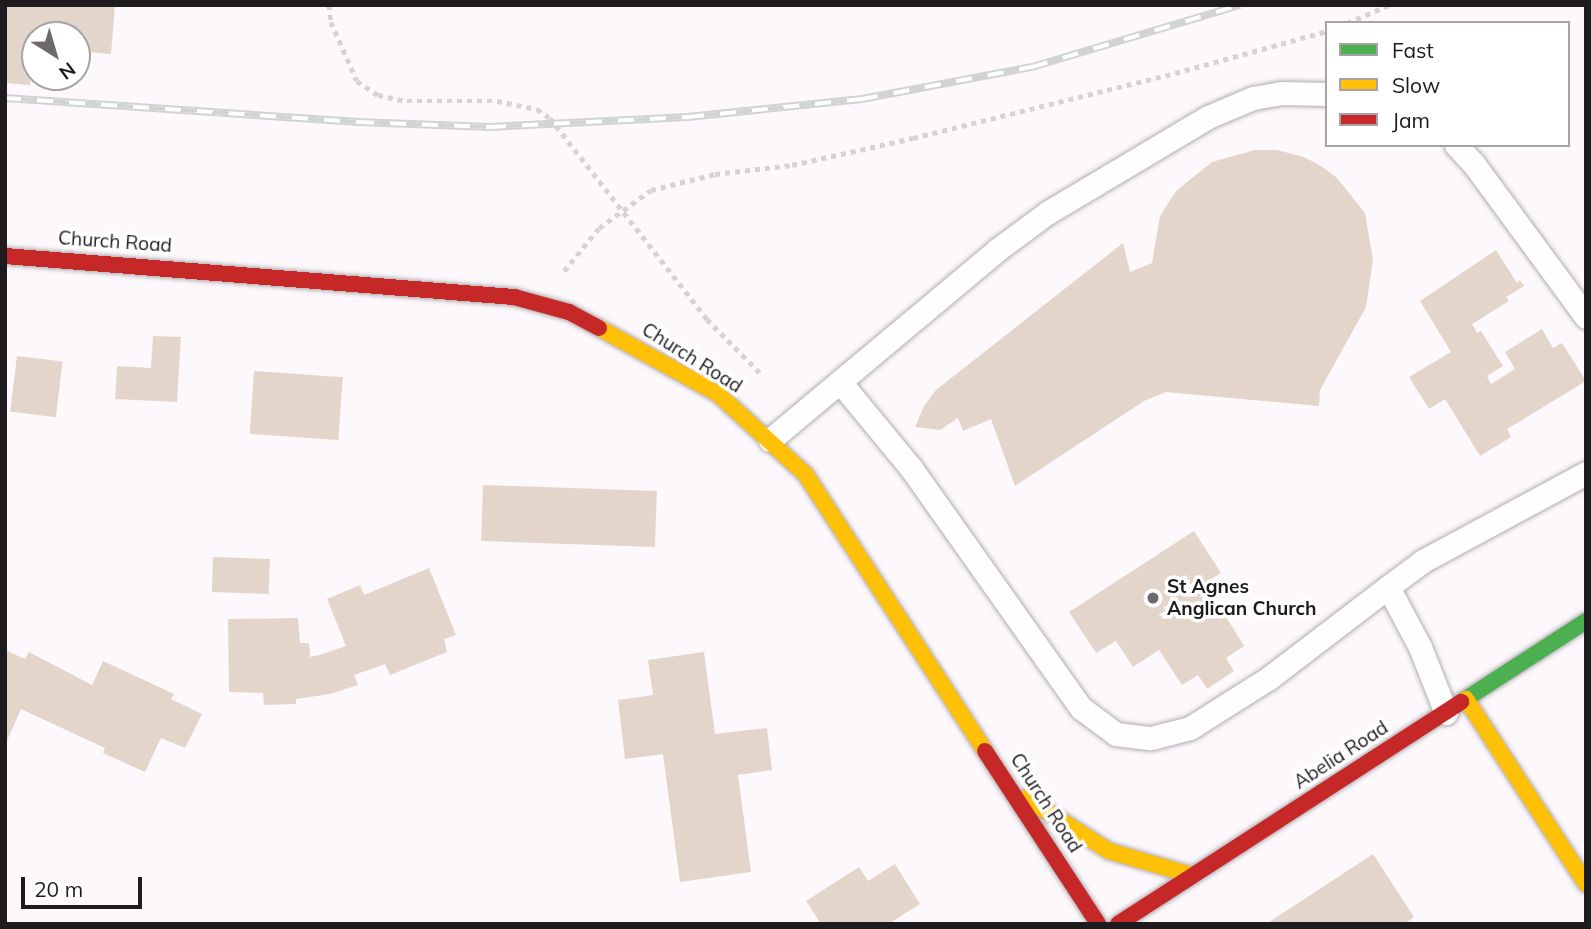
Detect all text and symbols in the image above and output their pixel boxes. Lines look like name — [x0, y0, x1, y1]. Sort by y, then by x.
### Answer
north arrow — [21, 21, 91, 91]
legend — [1325, 21, 1570, 147]
text: Fast — [1392, 37, 1434, 63]
text: N — [54, 57, 80, 85]
text: Slow — [1392, 72, 1440, 98]
text: Jam — [1392, 107, 1430, 133]
street label: Church Road — [57, 227, 173, 257]
street label: Church Road — [638, 318, 746, 398]
place label: St Agnes Anglican Church — [1167, 576, 1317, 620]
marker: St Agnes Anglican Church — [1145, 590, 1161, 606]
street label: Abelia Road — [1290, 716, 1392, 794]
street label: Church Road — [1005, 749, 1087, 857]
scale bar — [24, 862, 145, 906]
text: 20 m — [34, 876, 83, 902]

